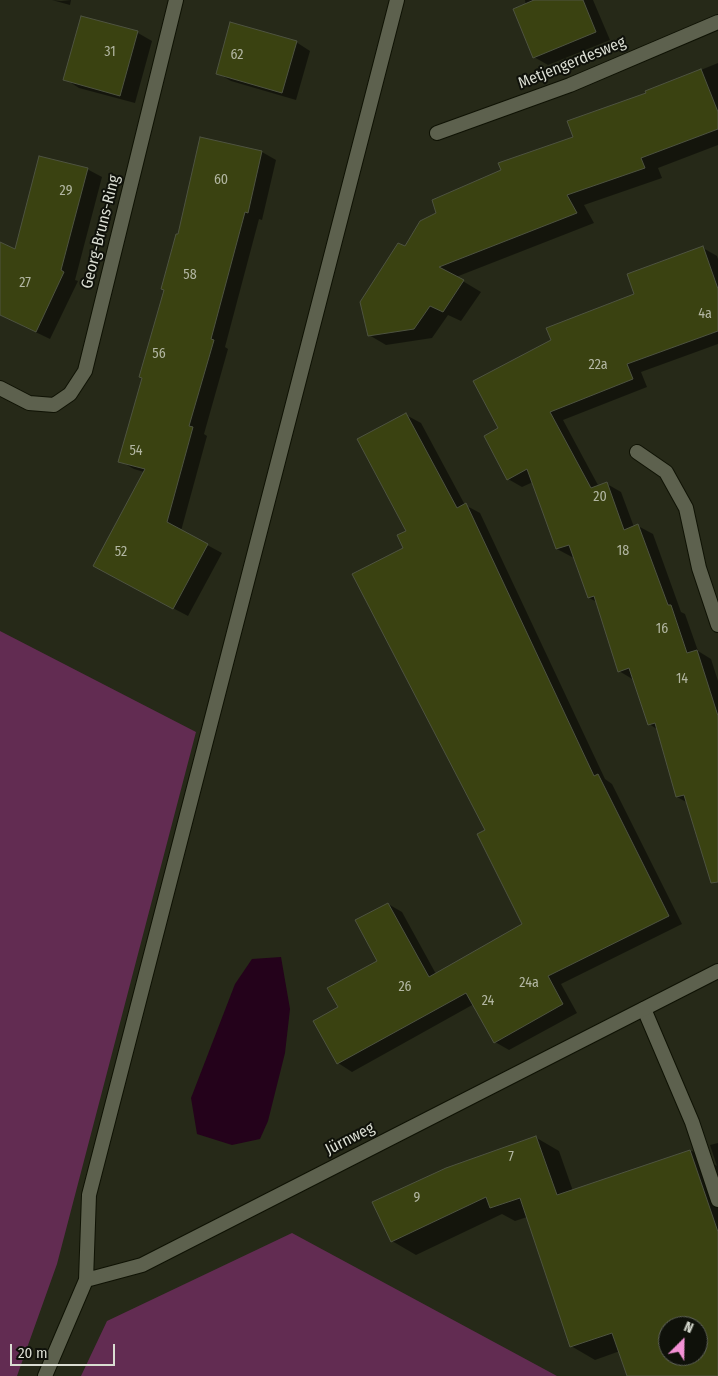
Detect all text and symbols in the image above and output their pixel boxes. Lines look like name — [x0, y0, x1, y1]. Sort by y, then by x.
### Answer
street label: Metjengerdesweg — [515, 33, 629, 93]
house number: 31 — [104, 44, 116, 60]
house number: 62 — [231, 47, 243, 63]
house number: 60 — [214, 172, 228, 188]
street label: Georg-Bruns-Ring — [78, 173, 124, 291]
house number: 29 — [60, 183, 72, 199]
house number: 58 — [183, 267, 197, 283]
house number: 27 — [19, 275, 31, 291]
house number: 4a — [698, 306, 712, 322]
house number: 56 — [152, 346, 166, 362]
house number: 22a — [588, 357, 608, 373]
house number: 54 — [129, 443, 143, 459]
house number: 20 — [593, 489, 607, 505]
house number: 18 — [617, 543, 629, 559]
house number: 52 — [115, 544, 127, 560]
house number: 16 — [656, 621, 668, 637]
house number: 14 — [676, 671, 688, 687]
house number: 24a — [519, 975, 539, 991]
house number: 26 — [398, 979, 412, 995]
house number: 24 — [482, 993, 494, 1009]
street label: Jürnweg — [322, 1118, 378, 1160]
house number: 7 — [508, 1149, 514, 1165]
house number: 9 — [414, 1190, 420, 1206]
north arrow — [658, 1316, 708, 1366]
text: N — [681, 1318, 696, 1337]
scale bar — [12, 1334, 118, 1366]
text: 20 m — [18, 1344, 48, 1362]

